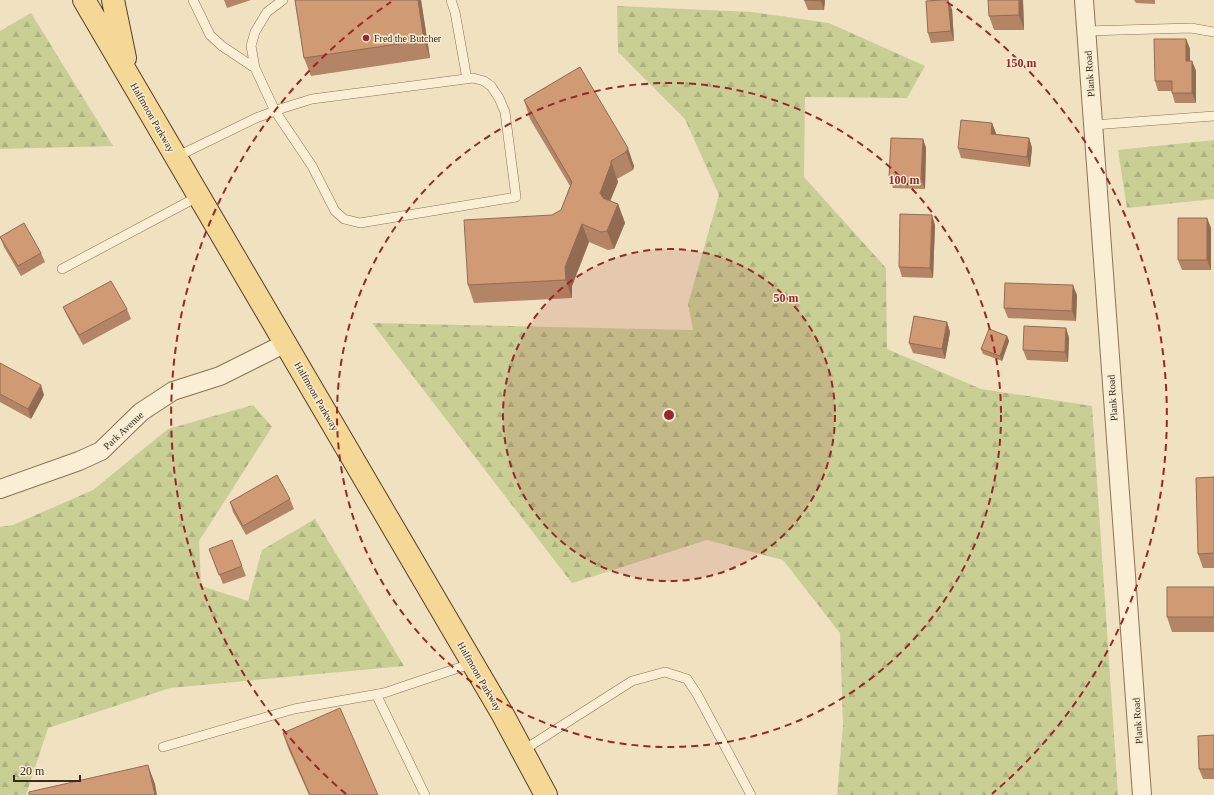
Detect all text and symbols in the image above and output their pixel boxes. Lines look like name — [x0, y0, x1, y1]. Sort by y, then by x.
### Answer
marker: Fred the Butcher — [361, 33, 371, 43]
place label: Fred the Butcher — [374, 33, 442, 44]
street label: Plank Road — [1082, 50, 1097, 97]
text: 150 m — [1006, 56, 1037, 70]
street label: Halfmoon Parkway — [128, 81, 177, 154]
text: 100 m — [889, 173, 920, 187]
text: 50 m — [774, 291, 799, 305]
street label: Halfmoon Parkway — [292, 360, 341, 433]
street label: Plank Road — [1105, 374, 1120, 421]
centre of rings — [662, 408, 676, 422]
street label: Park Avenue — [101, 409, 146, 452]
street label: Halfmoon Parkway — [455, 640, 504, 713]
street label: Plank Road — [1130, 697, 1145, 744]
scale bar — [14, 757, 80, 783]
text: 20 m — [20, 764, 45, 778]

